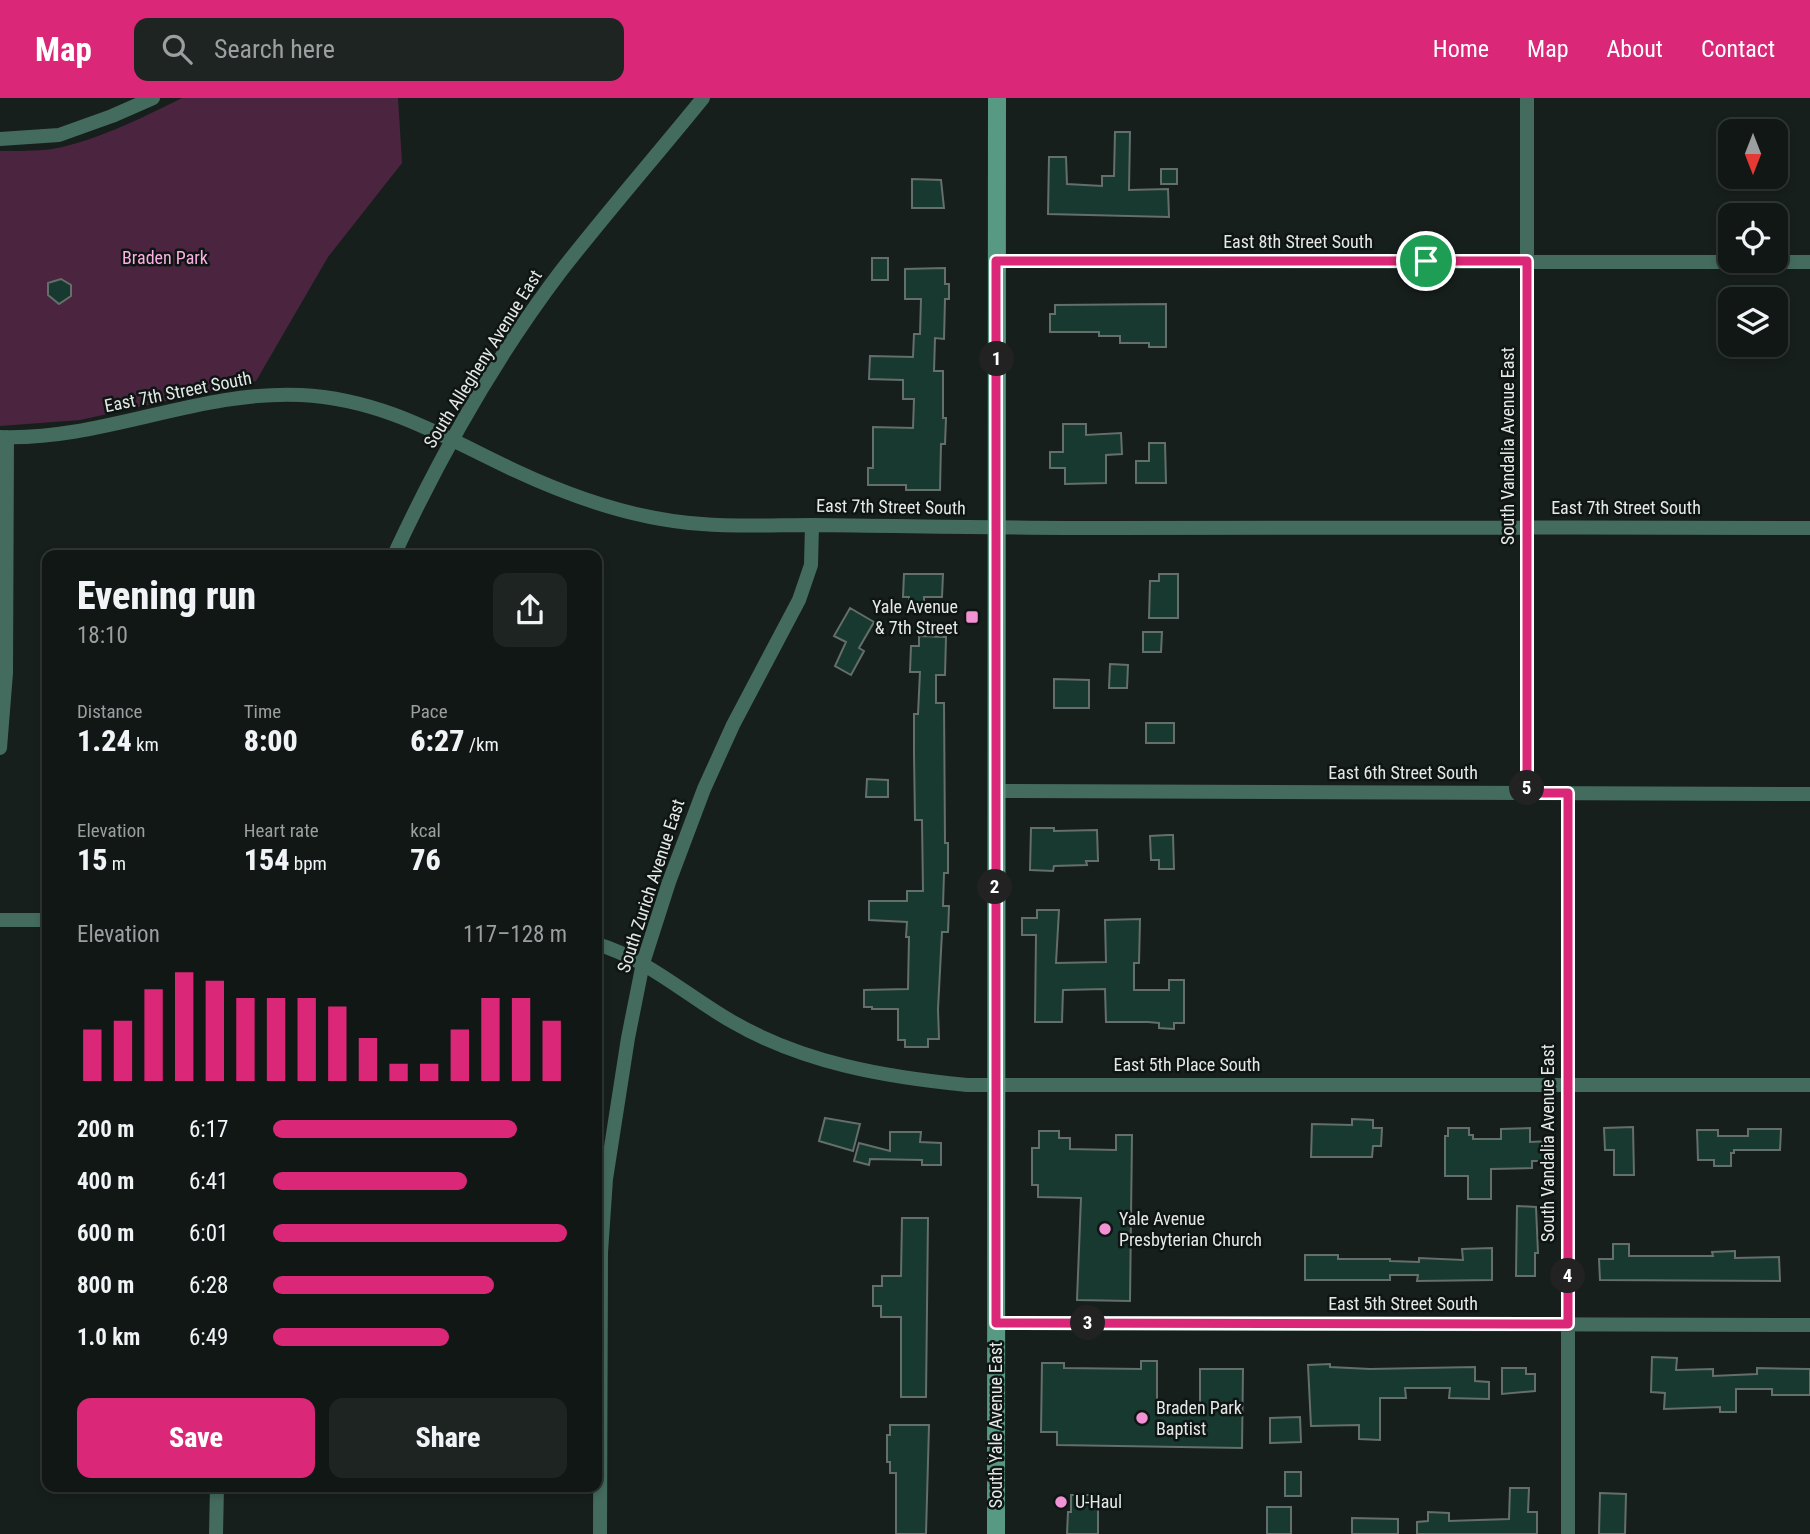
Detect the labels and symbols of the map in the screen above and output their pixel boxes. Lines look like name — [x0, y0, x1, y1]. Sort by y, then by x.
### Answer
north arrow — [1718, 119, 1788, 189]
street label: East 8th Street South — [1223, 231, 1373, 252]
pin — [1396, 231, 1456, 291]
park label: Braden Park — [122, 247, 208, 268]
street label: South Allegheny Avenue East — [419, 266, 546, 452]
pin: 1 — [979, 342, 1014, 376]
street label: South Vandalia Avenue East — [1497, 347, 1518, 545]
street label: East 7th Street South — [102, 367, 253, 416]
street label: East 7th Street South — [816, 495, 966, 518]
street label: East 7th Street South — [1551, 497, 1701, 518]
place label: Yale Avenue & 7th Street — [872, 596, 958, 638]
marker: Yale Avenue & 7th Street — [964, 609, 980, 625]
street label: East 6th Street South — [1328, 762, 1478, 783]
pin: 5 — [1510, 770, 1544, 806]
street label: South Zurich Avenue East — [613, 797, 688, 975]
pin: 2 — [978, 870, 1012, 904]
street label: South Vandalia Avenue East — [1537, 1044, 1558, 1242]
street label: East 5th Place South — [1114, 1054, 1260, 1075]
place label: Yale Avenue Presbyterian Church — [1119, 1208, 1262, 1250]
marker: Yale Avenue Presbyterian Church — [1097, 1221, 1113, 1237]
pin: 4 — [1550, 1258, 1586, 1294]
street label: East 5th Street South — [1328, 1293, 1478, 1314]
pin: 3 — [1070, 1306, 1106, 1340]
street label: South Yale Avenue East — [985, 1342, 1006, 1508]
place label: Braden Park Baptist — [1156, 1397, 1242, 1439]
marker: Braden Park Baptist — [1134, 1410, 1150, 1426]
place label: U-Haul — [1075, 1491, 1122, 1512]
marker: U-Haul — [1053, 1494, 1069, 1510]

